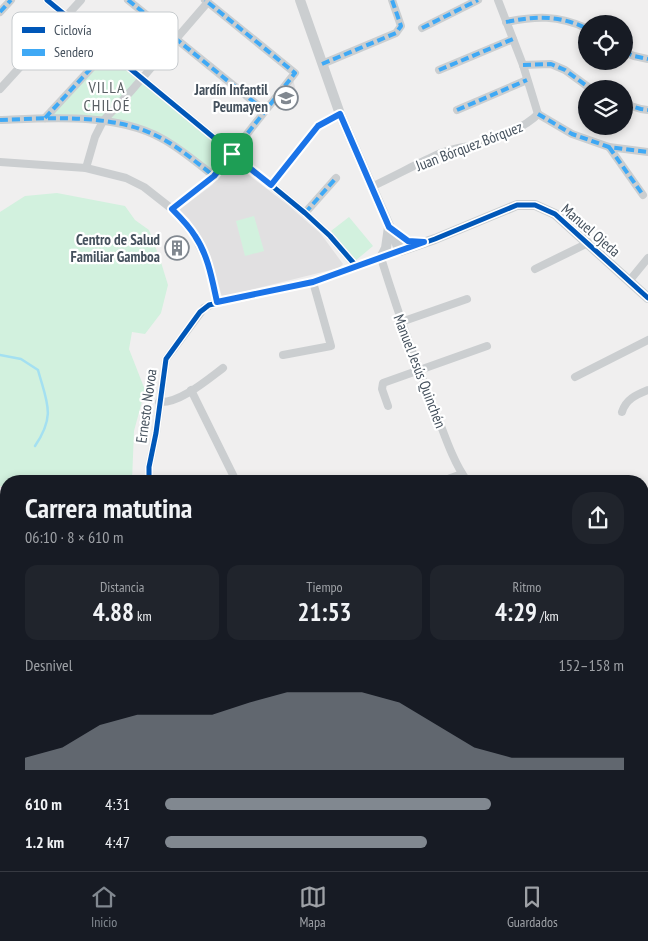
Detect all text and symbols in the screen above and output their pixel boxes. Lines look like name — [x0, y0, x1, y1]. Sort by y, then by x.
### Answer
legend — [12, 12, 178, 70]
map controls — [578, 15, 633, 135]
button: locate — [578, 15, 633, 70]
text: Ciclovía — [54, 21, 92, 39]
text: Sendero — [54, 43, 94, 61]
district label: VILLA CHILOÉ — [83, 77, 131, 115]
place label: Jardín Infantil Peumayen — [194, 80, 268, 116]
button: layers — [578, 80, 633, 135]
school or university icon: Jardín Infantil Peumayen — [273, 85, 299, 111]
street label: Juan Bórquez Bórquez — [412, 117, 525, 175]
pin — [211, 133, 253, 175]
icon: arrive — [218, 140, 246, 168]
street label: Manuel Ojeda — [558, 199, 624, 261]
place label: Centro de Salud Familiar Gamboa — [71, 230, 160, 266]
building icon: Centro de Salud Familiar Gamboa — [164, 235, 190, 261]
street label: Manuel Jesús Quinchén — [390, 311, 450, 431]
street label: Ernesto Novoa — [131, 368, 161, 444]
text: Carrera matutina — [25, 489, 192, 526]
button: share — [572, 492, 624, 544]
text: 06:10 · 8 × 610 m — [25, 527, 123, 547]
text: Distancia — [100, 578, 144, 596]
text: Tiempo — [306, 578, 343, 596]
text: Ritmo — [512, 578, 541, 596]
text: 4.88 — [93, 596, 134, 628]
text: 21:53 — [297, 596, 352, 628]
text: 4:29 — [495, 596, 537, 628]
text: km — [134, 607, 152, 625]
text: /km — [537, 607, 559, 625]
text: Desnivel — [25, 655, 72, 675]
text: 152–158 m — [559, 655, 624, 675]
text: 610 m — [25, 794, 62, 814]
text: 4:31 — [105, 794, 130, 814]
text: 1.2 km — [25, 832, 64, 852]
text: 4:47 — [105, 832, 130, 852]
tab: Inicio — [90, 883, 118, 931]
tab: Mapa — [299, 883, 327, 931]
tab: Guardados — [507, 883, 558, 931]

